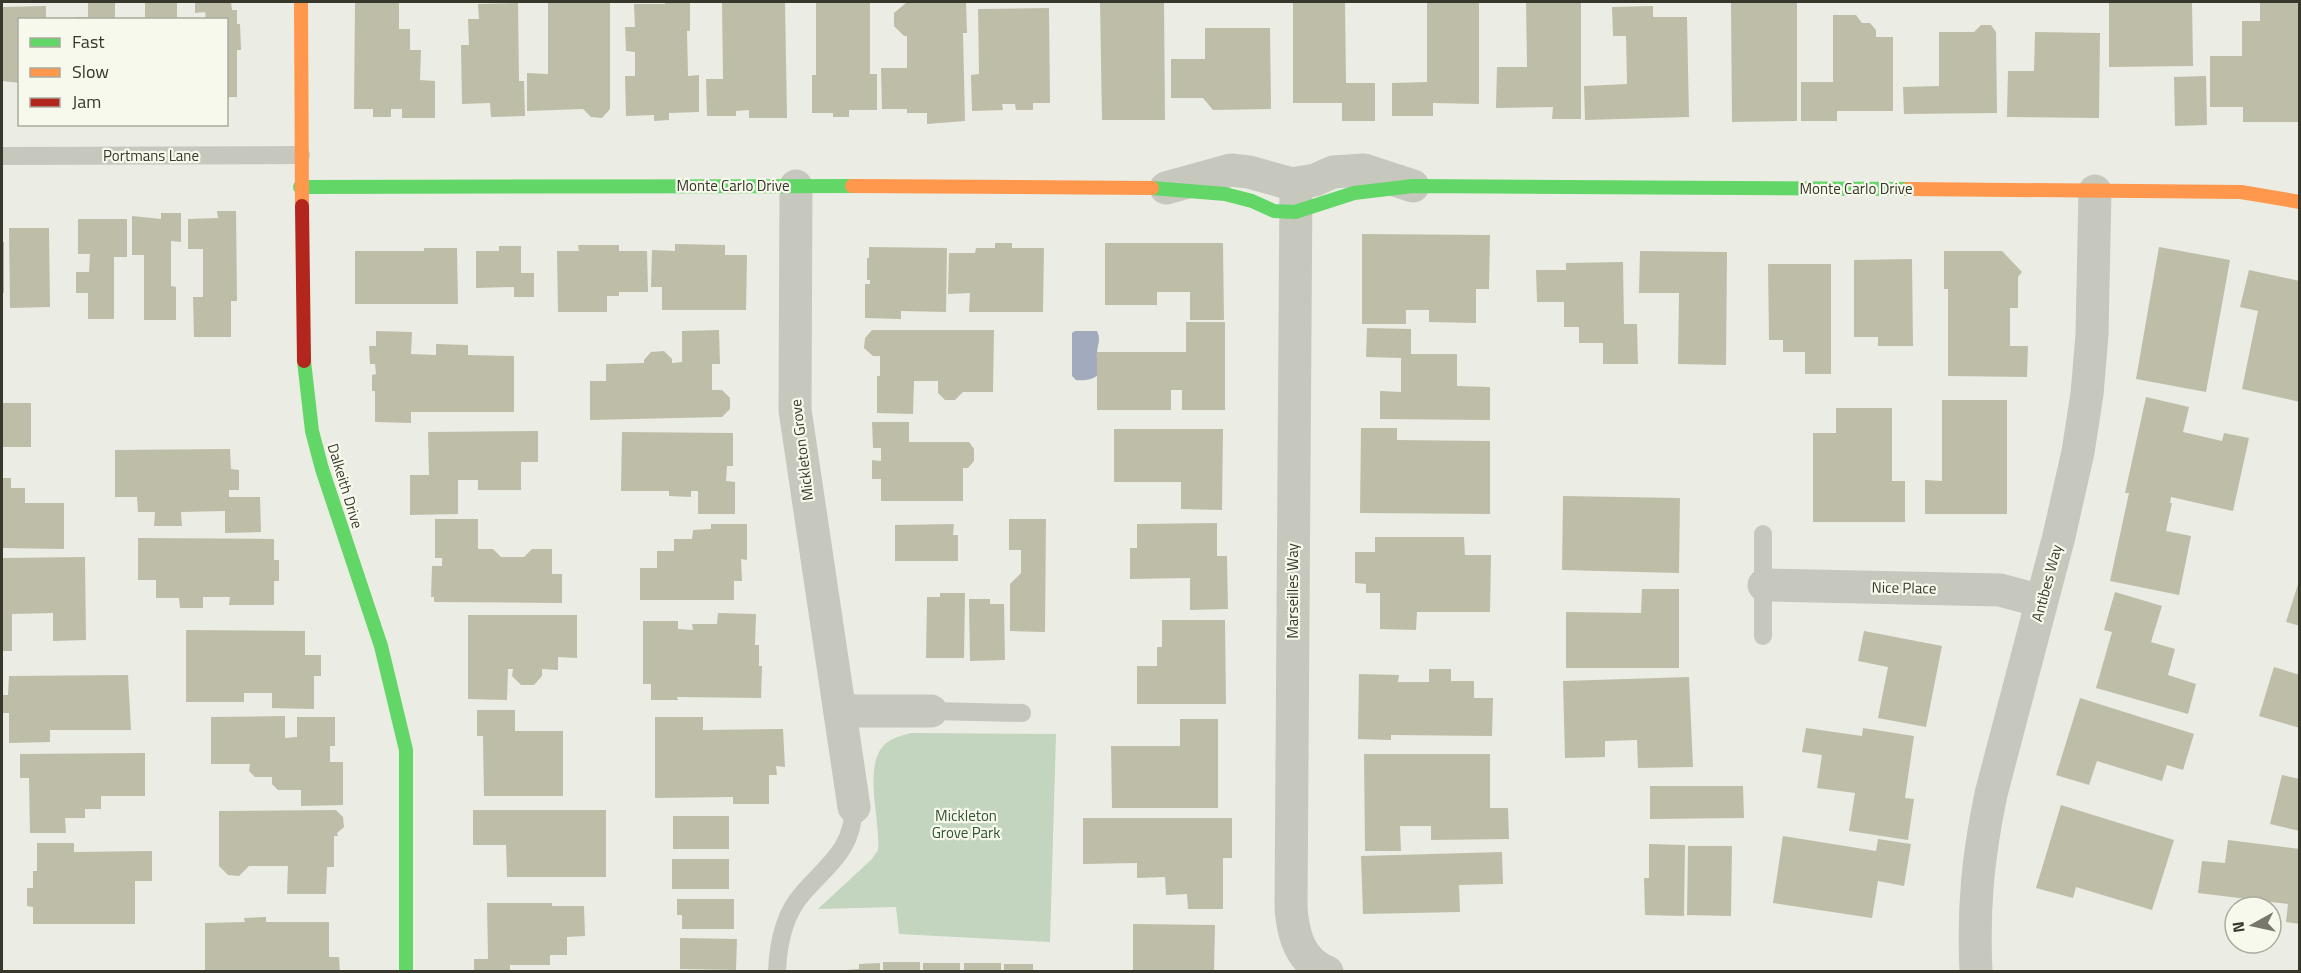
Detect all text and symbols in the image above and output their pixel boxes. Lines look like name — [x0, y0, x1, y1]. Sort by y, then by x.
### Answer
legend — [18, 18, 228, 126]
text: Fast — [72, 28, 105, 55]
text: Slow — [72, 58, 109, 85]
text: Jam — [72, 88, 101, 115]
street label: Portmans Lane — [103, 144, 199, 167]
street label: Monte Carlo Drive — [677, 174, 789, 197]
street label: Monte Carlo Drive — [1800, 177, 1912, 200]
street label: Mickleton Grove — [784, 398, 819, 502]
street label: Dalkeith Drive — [322, 440, 369, 531]
street label: Antibes Way — [2025, 542, 2068, 624]
street label: Marseilles Way — [1281, 543, 1304, 639]
street label: Nice Place — [1871, 575, 1937, 600]
park label: Mickleton Grove Park — [932, 804, 1000, 844]
north arrow — [2223, 895, 2283, 955]
text: N — [2225, 920, 2251, 934]

